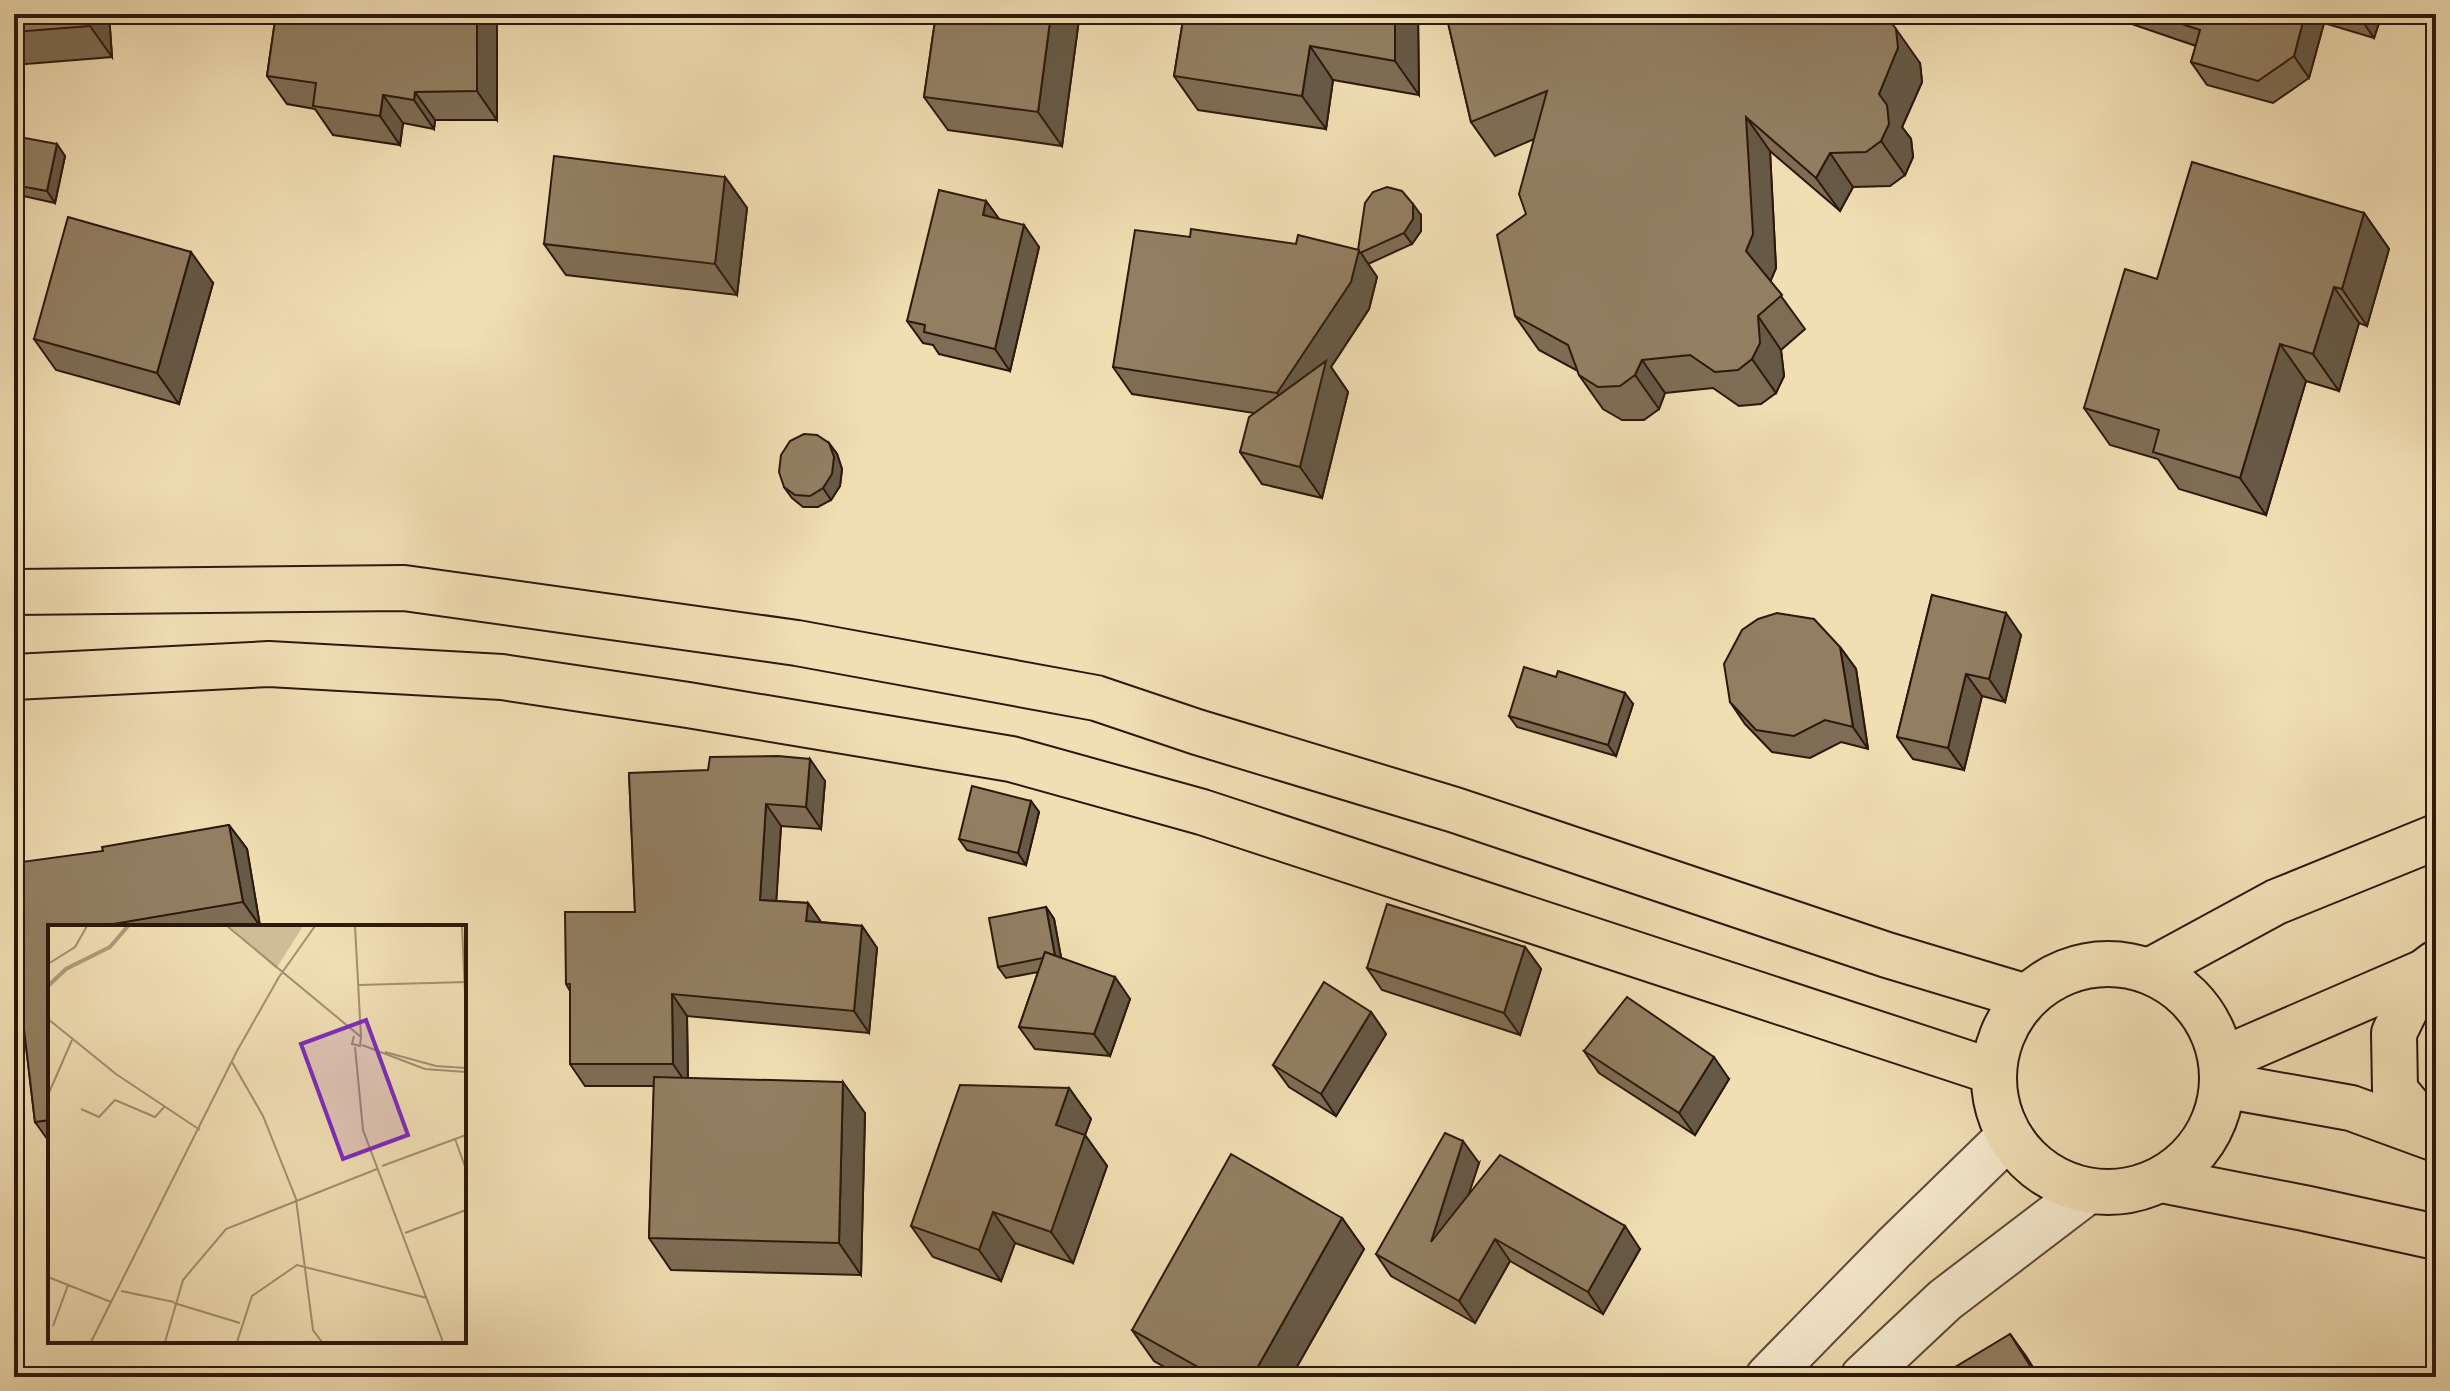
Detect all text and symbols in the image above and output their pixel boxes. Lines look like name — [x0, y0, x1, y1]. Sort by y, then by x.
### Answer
inset map — [48, 925, 466, 1343]

